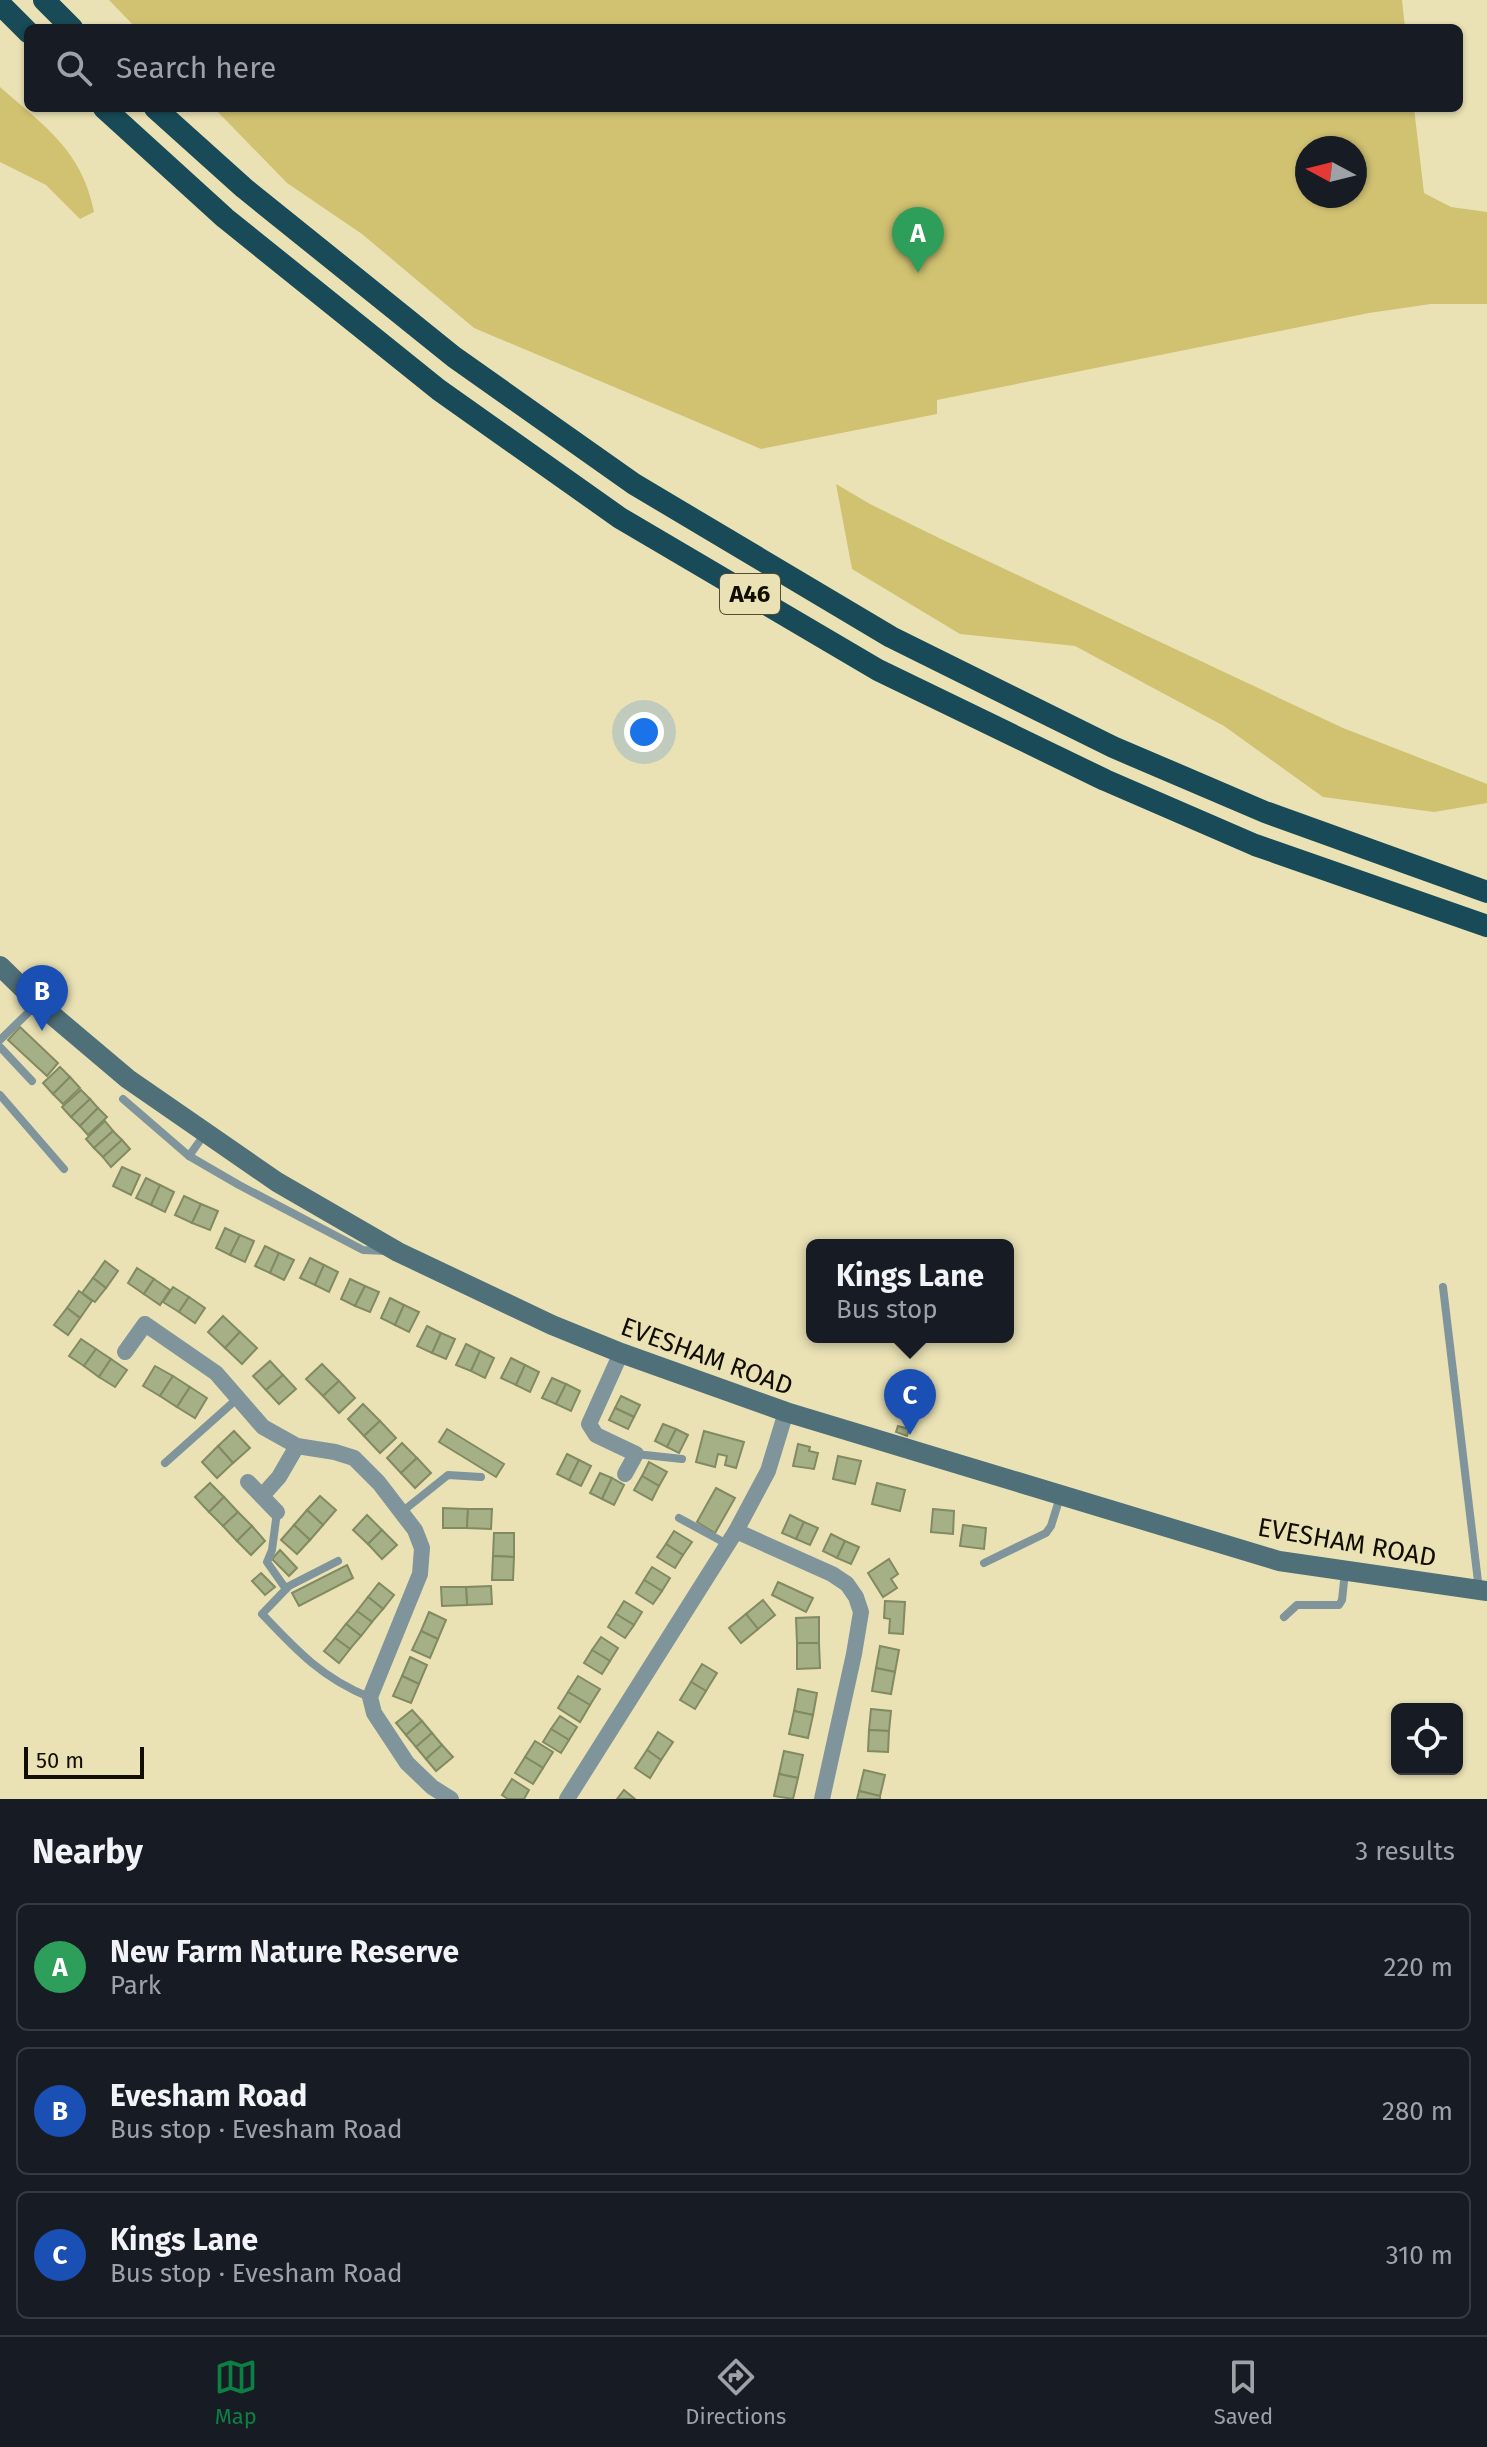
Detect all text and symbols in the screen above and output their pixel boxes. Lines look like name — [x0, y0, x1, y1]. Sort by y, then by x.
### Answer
search box — [24, 24, 1463, 112]
icon: search — [52, 46, 96, 90]
text: Search here — [116, 50, 276, 86]
north arrow — [1295, 136, 1367, 208]
pin: A — [892, 207, 944, 273]
road number: A46 — [720, 574, 780, 614]
your location — [624, 712, 664, 752]
pin: B — [16, 965, 68, 1031]
popup — [806, 1239, 1014, 1343]
text: Kings Lane — [836, 1258, 984, 1294]
text: Bus stop — [836, 1294, 938, 1325]
street label: EVESHAM ROAD — [617, 1311, 797, 1402]
pin: C — [884, 1369, 936, 1435]
street label: EVESHAM ROAD — [1255, 1512, 1439, 1573]
map controls — [1391, 1703, 1463, 1775]
button: locate — [1391, 1703, 1463, 1775]
scale bar — [24, 1743, 144, 1779]
text: 50 m — [36, 1747, 84, 1774]
text: Nearby — [32, 1831, 143, 1872]
text: 3 results — [1355, 1836, 1455, 1867]
text: New Farm Nature Reserve — [110, 1934, 459, 1970]
text: A — [52, 1952, 68, 1983]
text: 220 m — [1384, 1952, 1453, 1983]
text: Park — [110, 1970, 161, 2001]
text: Evesham Road — [110, 2078, 307, 2114]
text: B — [52, 2096, 68, 2127]
text: 280 m — [1382, 2096, 1453, 2127]
text: Bus stop · Evesham Road — [110, 2114, 403, 2145]
text: Kings Lane — [110, 2222, 258, 2258]
text: C — [53, 2240, 67, 2271]
text: 310 m — [1386, 2240, 1453, 2271]
text: Bus stop · Evesham Road — [110, 2258, 403, 2289]
tab: Map — [214, 2355, 258, 2430]
tab: Directions — [685, 2355, 786, 2430]
tab: Saved — [1214, 2355, 1273, 2430]

